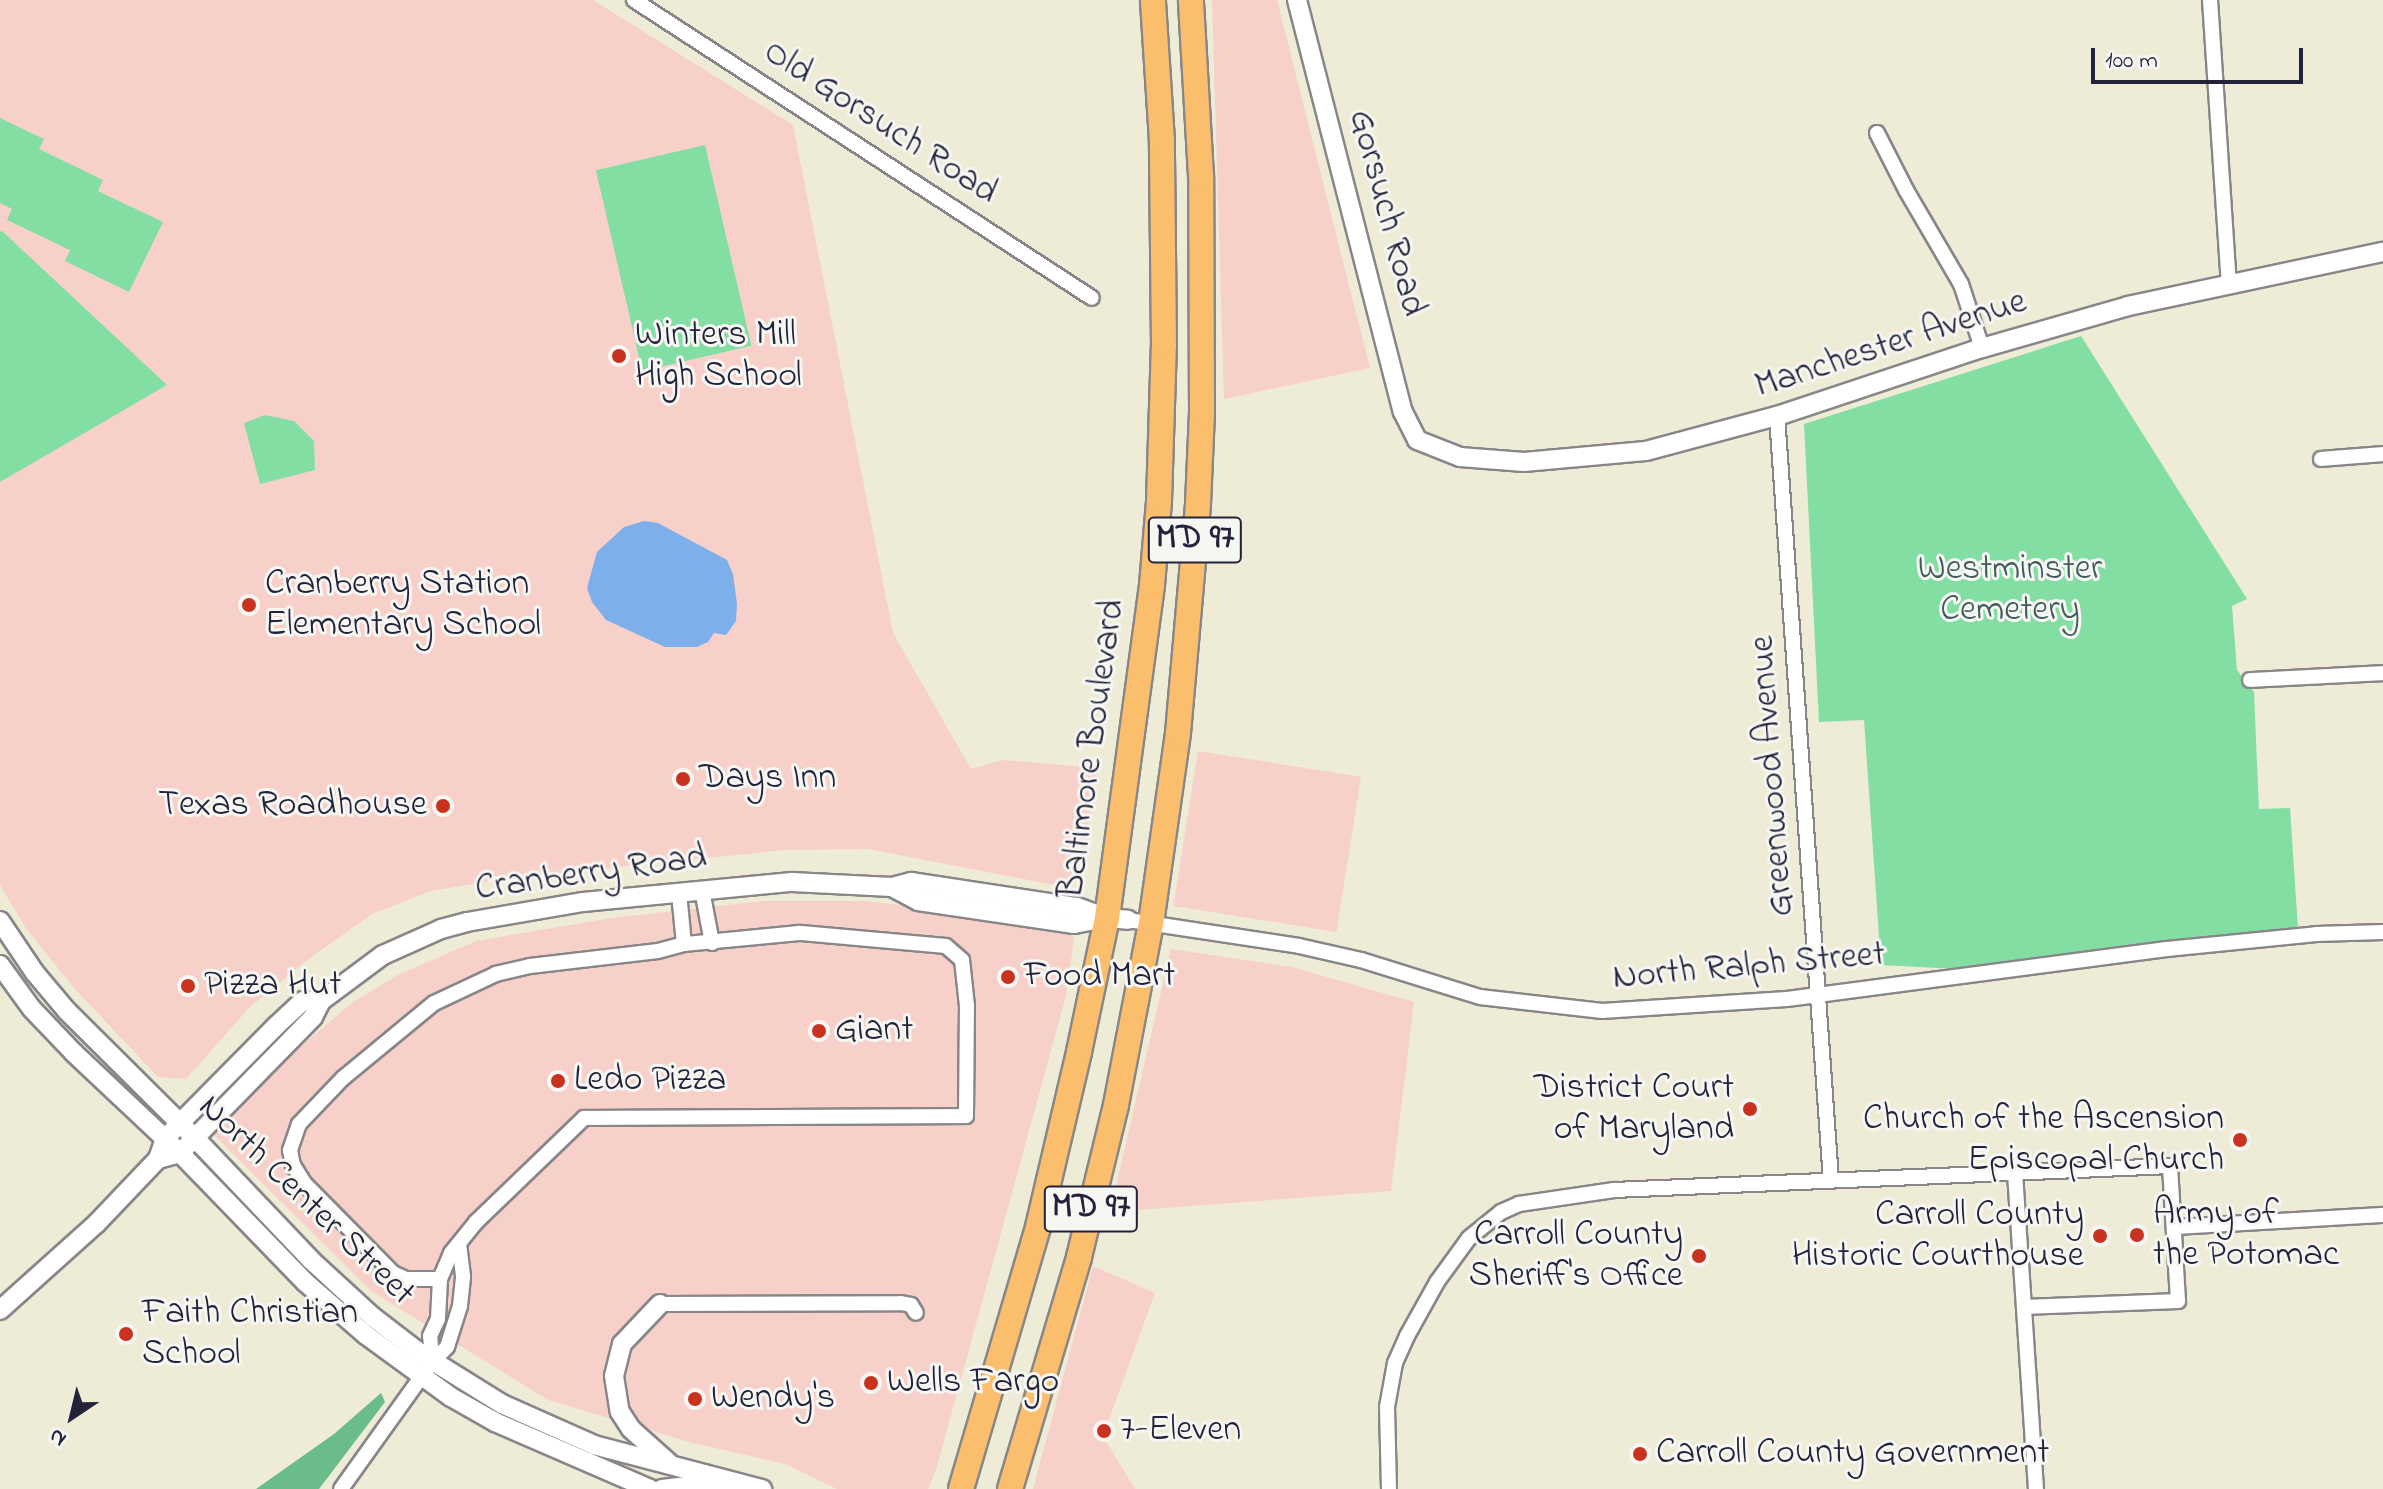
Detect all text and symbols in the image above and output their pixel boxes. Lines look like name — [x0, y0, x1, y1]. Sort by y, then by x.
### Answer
street label: Old Gorsuch Road — [755, 31, 1005, 215]
scale bar — [2095, 32, 2307, 82]
text: 100 m — [2105, 44, 2158, 79]
street label: Gorsuch Road — [1338, 105, 1434, 321]
street label: Manchester Avenue — [1750, 281, 2032, 409]
place label: Winters Mill High School — [635, 313, 802, 398]
marker: Winters Mill High School — [610, 347, 628, 365]
road number: MD 97 — [1147, 510, 1243, 570]
park label: Westminster Cemetery — [1918, 547, 2102, 632]
place label: Cranberry Station Elementary School — [265, 562, 541, 647]
marker: Cranberry Station Elementary School — [240, 596, 258, 614]
street label: Baltimore Boulevard — [1051, 597, 1135, 901]
street label: Greenwood Avenue — [1742, 634, 1804, 918]
place label: Days Inn — [699, 757, 836, 801]
marker: Days Inn — [674, 770, 692, 788]
place label: Texas Roadhouse — [158, 784, 427, 828]
marker: Texas Roadhouse — [434, 797, 452, 815]
street label: Cranberry Road — [473, 836, 709, 912]
street label: North Ralph Street — [1611, 934, 1887, 1000]
place label: Food Mart — [1024, 955, 1175, 999]
place label: Pizza Hut — [204, 964, 341, 1008]
marker: Food Mart — [999, 968, 1017, 986]
marker: Pizza Hut — [179, 977, 197, 995]
place label: Giant — [835, 1009, 913, 1053]
marker: Giant — [810, 1022, 828, 1040]
place label: Ledo Pizza — [574, 1059, 726, 1103]
place label: District Court of Maryland — [1534, 1066, 1734, 1151]
marker: Ledo Pizza — [549, 1072, 567, 1090]
street label: North Center Street — [188, 1086, 424, 1316]
place label: Church of the Ascension Episcopal Church — [1863, 1097, 2224, 1182]
marker: District Court of Maryland — [1741, 1100, 1759, 1118]
marker: Church of the Ascension Episcopal Church — [2231, 1131, 2249, 1149]
road number: MD 97 — [1043, 1179, 1139, 1239]
place label: Army of the Potomac — [2153, 1192, 2339, 1277]
place label: Carroll County Historic Courthouse — [1792, 1193, 2084, 1278]
place label: Carroll County Sheriff's Office — [1469, 1213, 1683, 1298]
marker: Army of the Potomac — [2128, 1226, 2146, 1244]
marker: Carroll County Historic Courthouse — [2091, 1227, 2109, 1245]
marker: Carroll County Sheriff's Office — [1690, 1247, 1708, 1265]
place label: Faith Christian School — [142, 1291, 358, 1376]
marker: Faith Christian School — [117, 1325, 135, 1343]
place label: Wells Fargo — [887, 1361, 1059, 1405]
marker: Wells Fargo — [862, 1374, 880, 1392]
north arrow — [32, 1377, 112, 1457]
place label: Wendy's — [711, 1377, 835, 1421]
marker: Wendy's — [686, 1390, 704, 1408]
place label: 7-Eleven — [1120, 1409, 1241, 1453]
text: N — [43, 1419, 74, 1454]
marker: 7-Eleven — [1095, 1422, 1113, 1440]
place label: Carroll County Government — [1656, 1432, 2049, 1476]
marker: Carroll County Government — [1631, 1445, 1649, 1463]

